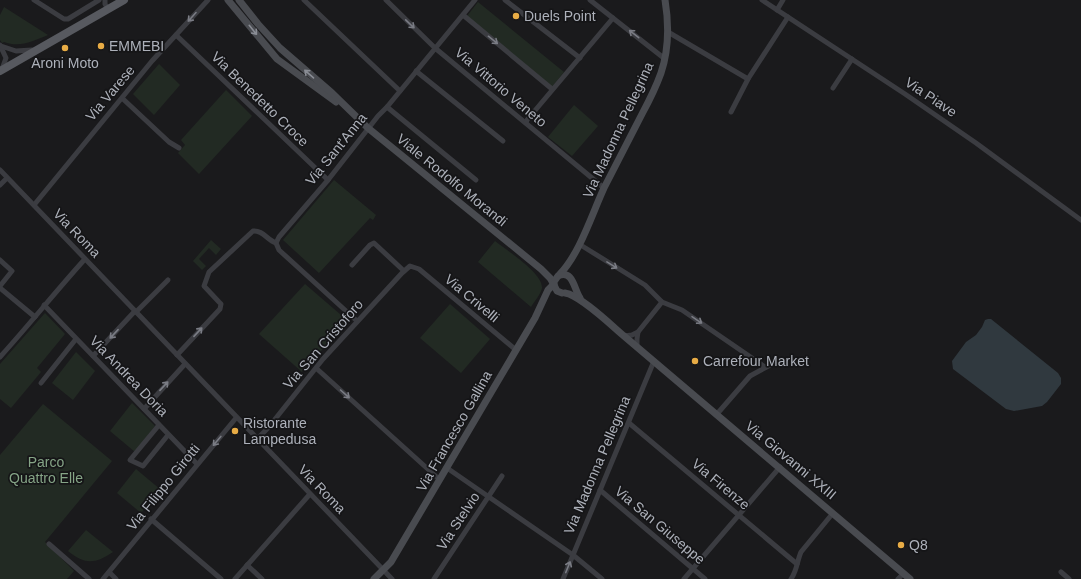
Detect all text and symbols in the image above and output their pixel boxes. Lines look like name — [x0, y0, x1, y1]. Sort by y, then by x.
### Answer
place label: Duels Point — [524, 8, 596, 24]
marker: Duels Point — [511, 11, 521, 21]
one-way arrow — [188, 12, 197, 22]
one-way arrow — [405, 19, 415, 29]
one-way arrow — [248, 24, 257, 35]
one-way arrow — [629, 30, 640, 39]
one-way arrow — [487, 35, 498, 44]
place label: EMMEBI — [109, 38, 164, 54]
marker: EMMEBI — [96, 41, 106, 51]
marker: Aroni Moto — [60, 43, 70, 53]
street label: Via Vittorio Veneto — [452, 44, 550, 130]
street label: Via Benedetto Croce — [208, 48, 312, 150]
place label: Aroni Moto — [31, 55, 99, 71]
street label: Via Madonna Pellegrina — [579, 59, 657, 201]
street label: Via Varese — [82, 62, 138, 124]
one-way arrow — [304, 69, 314, 79]
street label: Via Piave — [902, 74, 960, 120]
street label: Via Sant'Anna — [302, 110, 370, 188]
street label: Viale Rodolfo Morandi — [394, 131, 510, 229]
street label: Via Roma — [50, 205, 104, 261]
one-way arrow — [606, 261, 618, 269]
street label: Via Crivelli — [442, 271, 502, 325]
street label: Via San Cristoforo — [280, 296, 366, 392]
one-way arrow — [691, 316, 702, 324]
one-way arrow — [193, 327, 203, 337]
one-way arrow — [109, 329, 119, 339]
street label: Via Andrea Doria — [87, 332, 172, 420]
place label: Carrefour Market — [703, 353, 809, 369]
marker: Carrefour Market — [690, 356, 700, 366]
street label: Via Francesco Gallina — [413, 368, 495, 494]
one-way arrow — [160, 381, 169, 392]
one-way arrow — [340, 390, 350, 399]
street label: Via Madonna Pellegrina — [561, 393, 633, 536]
place label: Ristorante Lampedusa — [243, 415, 316, 447]
street label: Via Giovanni XXIII — [742, 417, 840, 503]
marker: Ristorante Lampedusa — [230, 426, 240, 436]
one-way arrow — [212, 436, 221, 446]
street label: Via Filippo Girotti — [123, 441, 203, 533]
park label: Parco Quattro Elle — [9, 454, 83, 486]
street label: Via Firenze — [689, 455, 753, 513]
street label: Via Roma — [295, 461, 349, 517]
street label: Via San Giuseppe — [612, 483, 708, 567]
street label: Via Stelvio — [433, 489, 483, 553]
place label: Q8 — [909, 537, 928, 553]
marker: Q8 — [896, 540, 906, 550]
one-way arrow — [565, 561, 573, 573]

